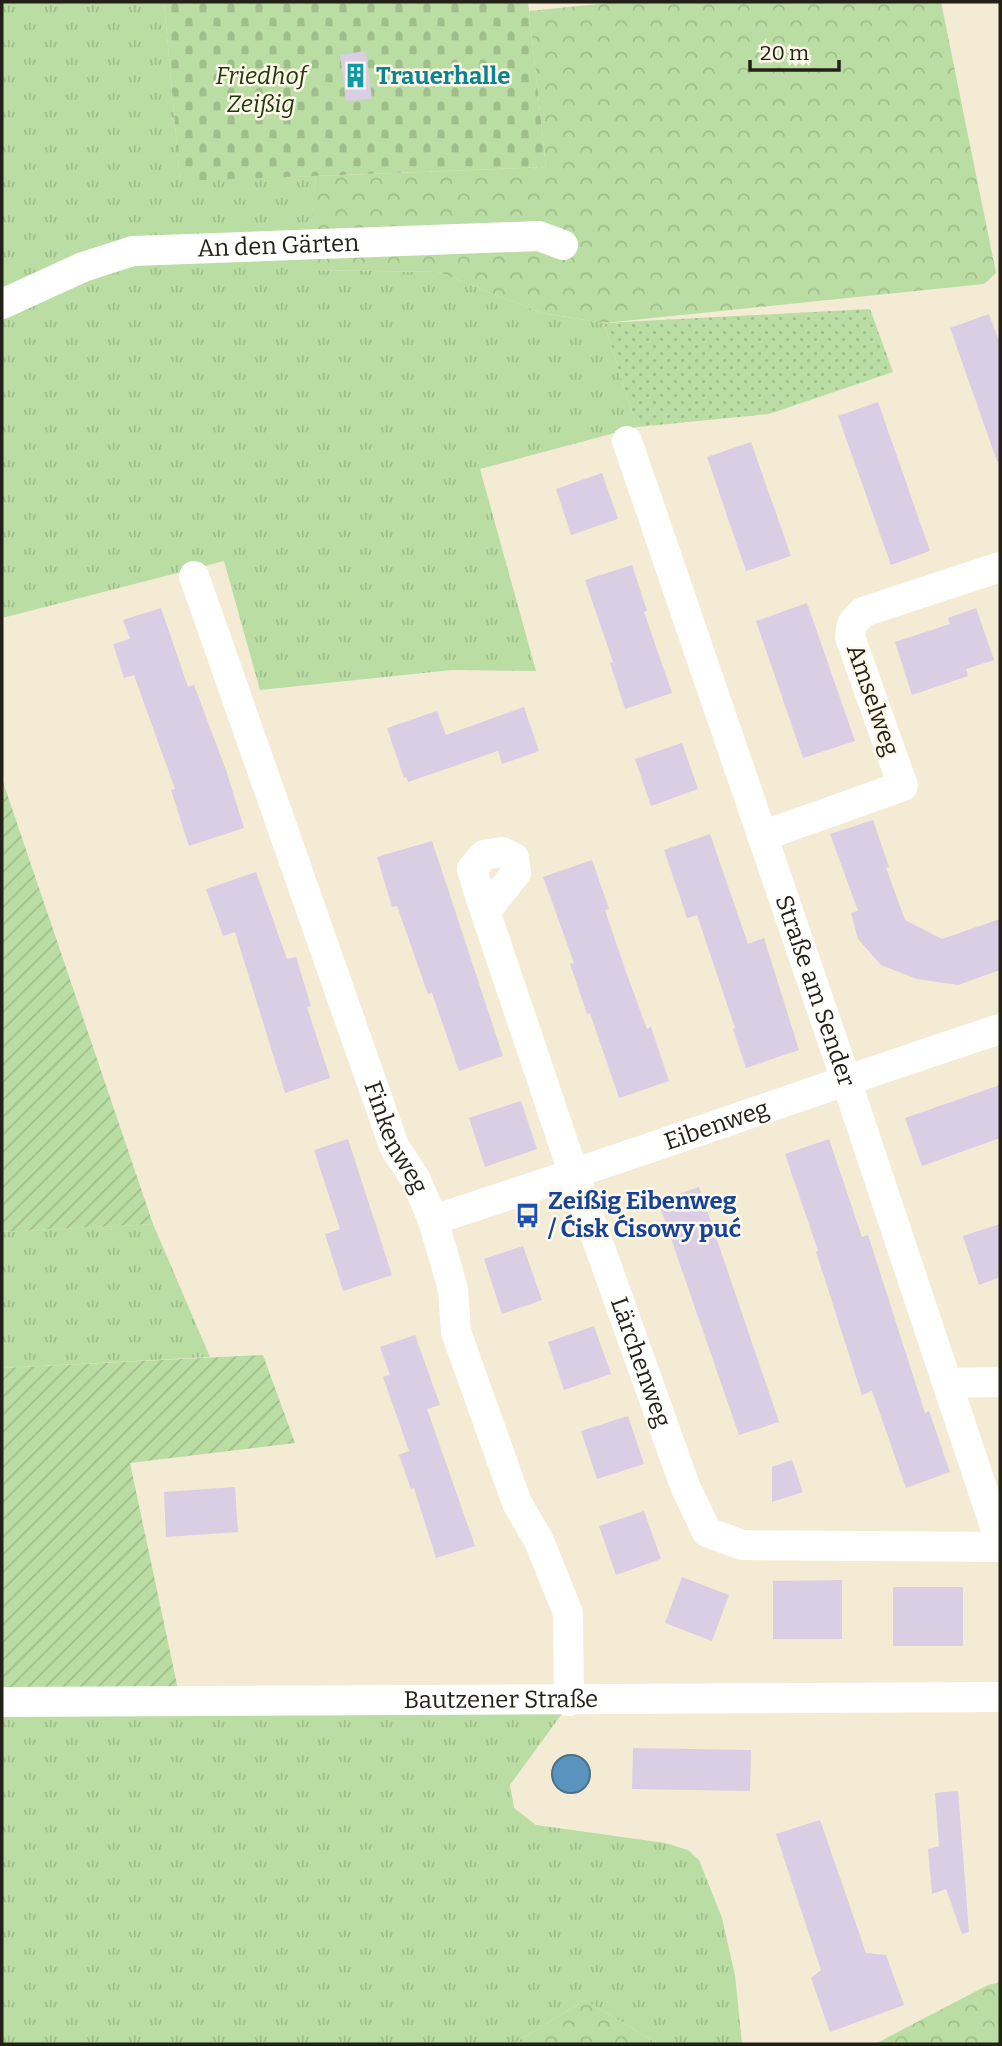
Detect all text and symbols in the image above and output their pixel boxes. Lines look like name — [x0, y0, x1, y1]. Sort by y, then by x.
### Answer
scale bar — [750, 28, 839, 72]
text: 20 m — [760, 40, 809, 66]
park label: Friedhof Zeißig — [215, 62, 310, 118]
building icon: Trauerhalle — [342, 62, 370, 90]
place label: Trauerhalle — [376, 62, 510, 90]
street label: An den Gärten — [197, 229, 360, 263]
street label: Amselweg — [841, 641, 905, 759]
street label: Straße am Sender — [770, 891, 861, 1090]
street label: Finkenweg — [358, 1077, 434, 1198]
street label: Eibenweg — [661, 1094, 773, 1156]
place label: Zeißig Eibenweg / Ćisk Ćisowy puć — [547, 1187, 741, 1243]
bus stop icon: Zeißig Eibenweg / Ćisk Ćisowy puć — [514, 1201, 542, 1229]
street label: Lärchenweg — [605, 1293, 677, 1431]
street label: Bautzener Straße — [404, 1685, 598, 1714]

